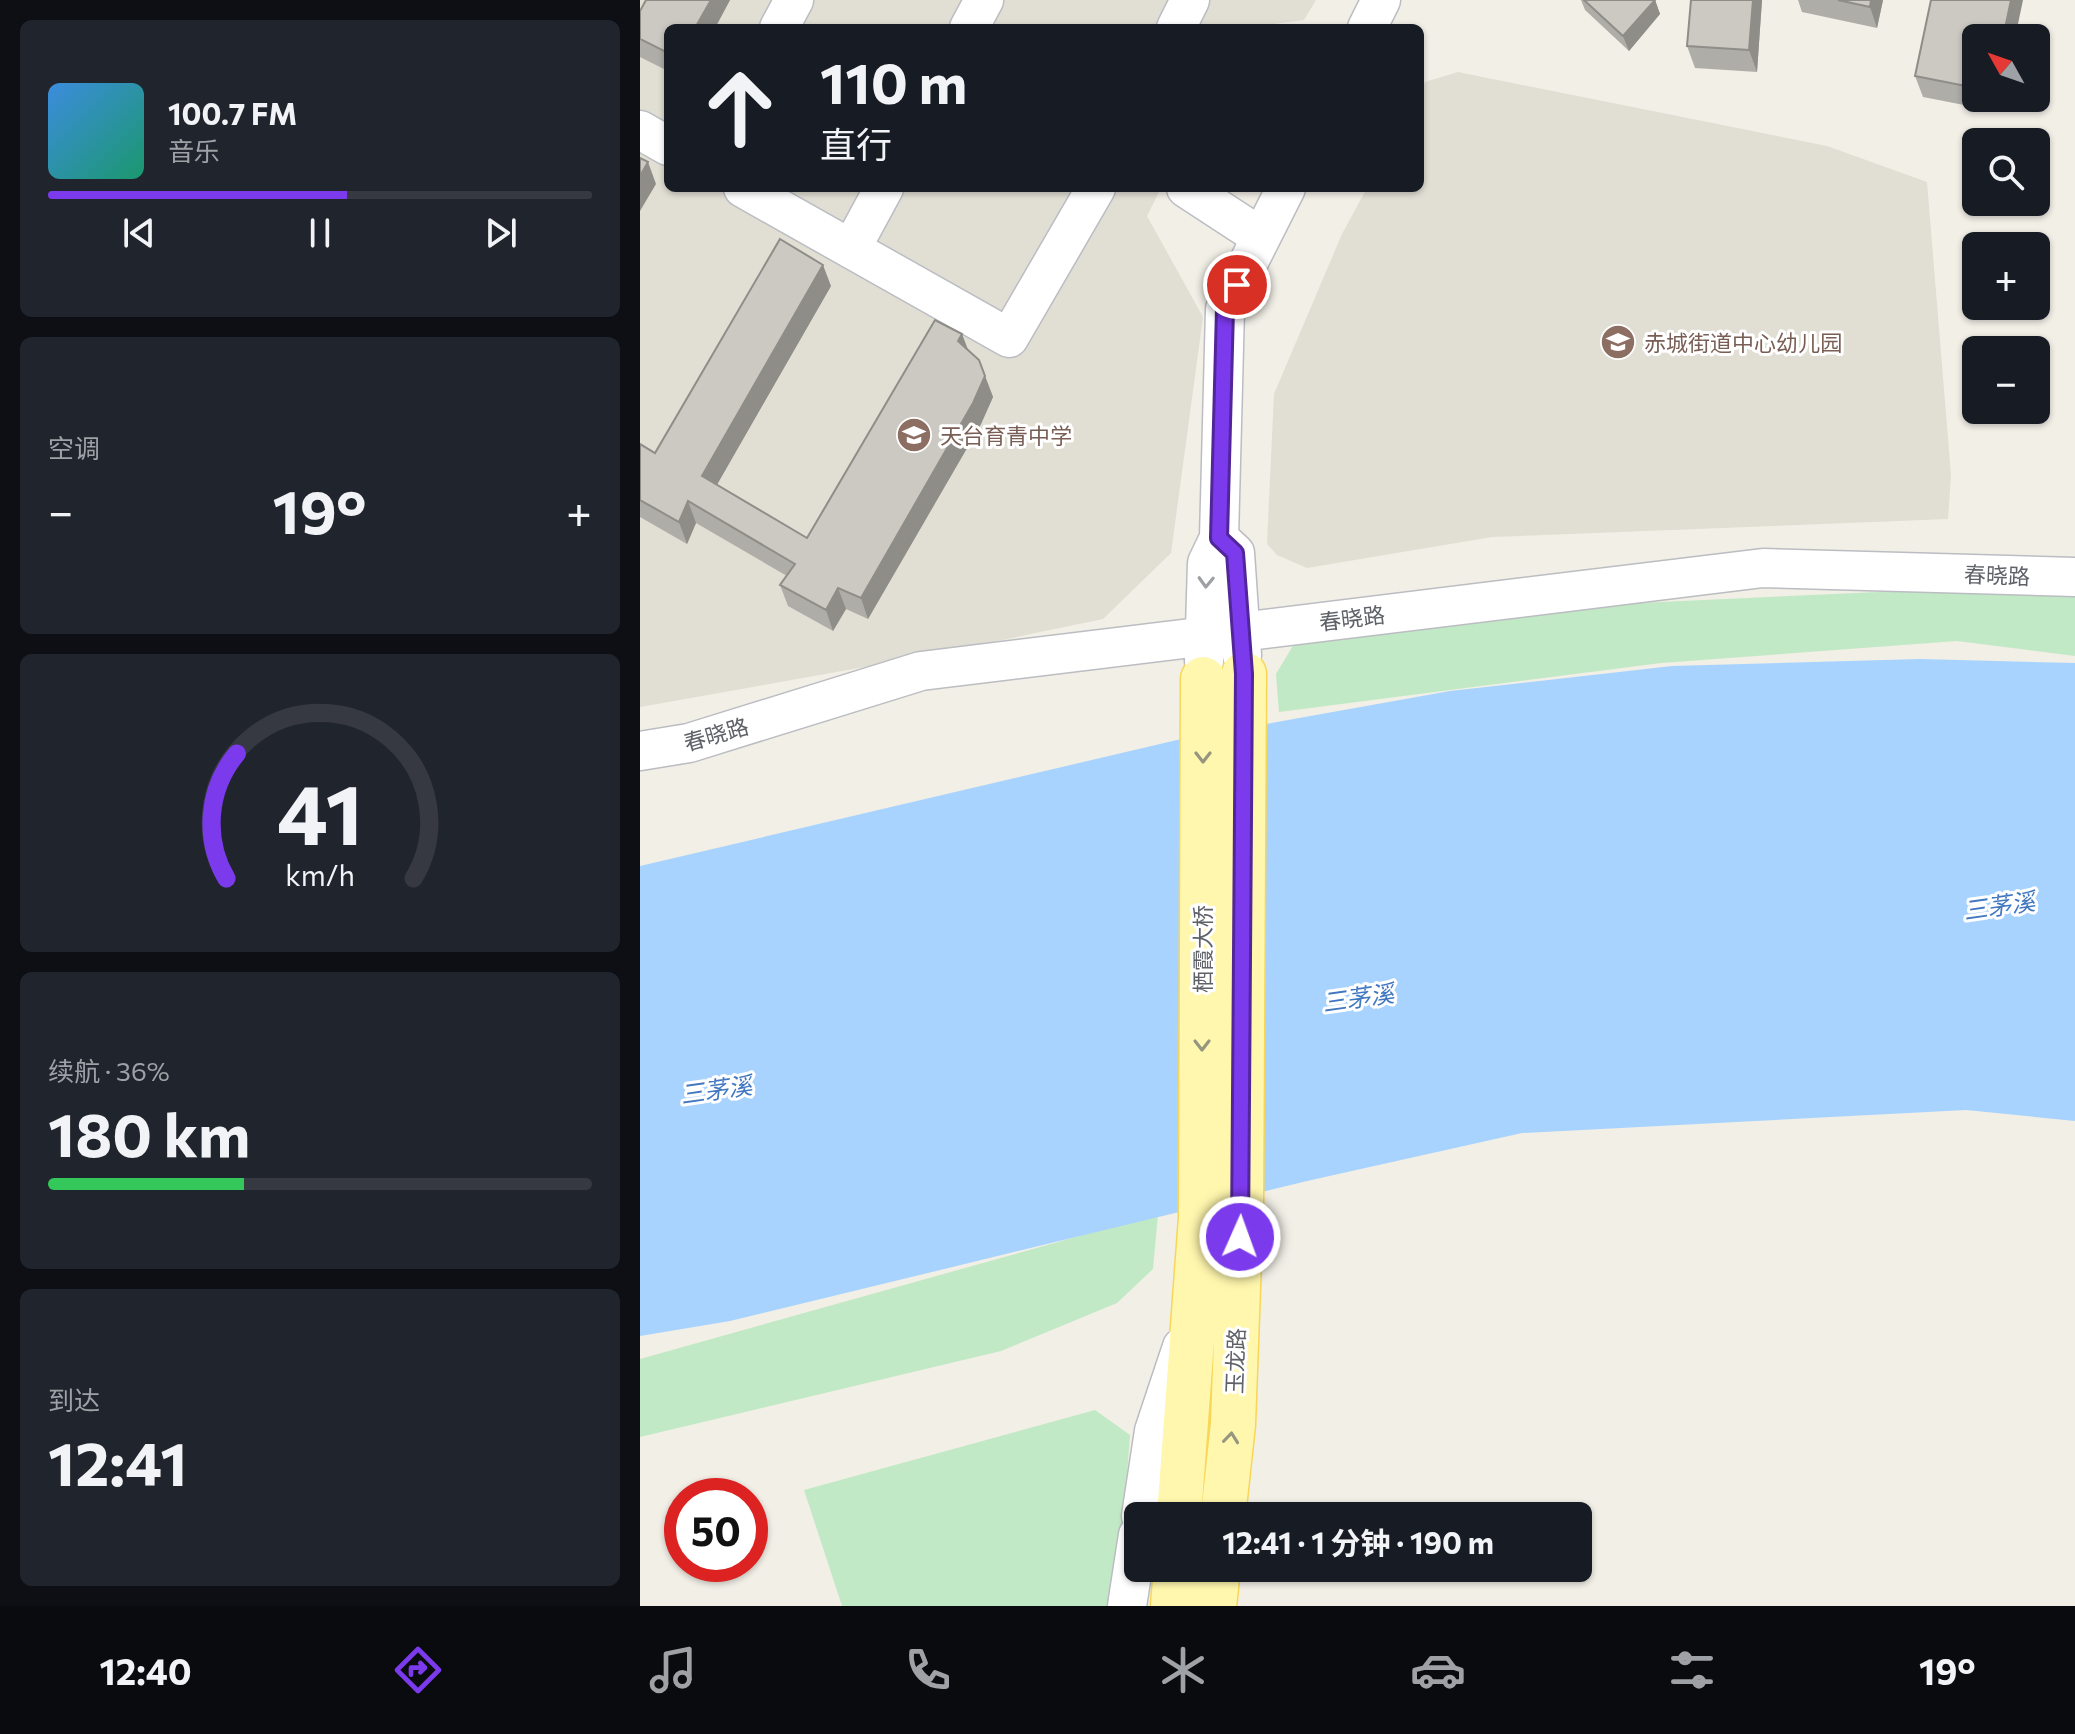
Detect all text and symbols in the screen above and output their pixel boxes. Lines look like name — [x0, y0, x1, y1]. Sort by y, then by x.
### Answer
north arrow — [1962, 24, 2050, 112]
map controls — [1962, 24, 2050, 424]
text: 110 m — [820, 47, 967, 116]
icon: ahead — [688, 56, 792, 160]
text: 100.7 FM — [168, 94, 297, 131]
text: 直行 — [820, 121, 892, 165]
button: search — [1962, 128, 2050, 216]
text: 音乐 — [168, 135, 220, 166]
icon: previous — [117, 211, 161, 255]
icon: pause — [298, 211, 342, 255]
icon: next — [479, 211, 523, 255]
button: + — [1962, 232, 2050, 320]
pin — [1203, 251, 1271, 319]
icon: arrive — [1215, 263, 1259, 307]
school or university icon: 赤城街道中心幼儿园 — [1599, 323, 1637, 361]
place label: 赤城街道中心幼儿园 — [1644, 329, 1842, 356]
button: − — [1962, 336, 2050, 424]
school or university icon: 天台育青中学 — [895, 416, 933, 454]
place label: 天台育青中学 — [940, 422, 1072, 449]
text: 空调 — [48, 432, 100, 463]
text: 19° — [272, 473, 367, 546]
text: − — [48, 483, 73, 537]
text: + — [566, 483, 592, 537]
street label: 春晓路 — [1964, 560, 2030, 590]
one-way arrow — [1198, 576, 1215, 589]
street label: 春晓路 — [1318, 601, 1386, 635]
street label: 春晓路 — [681, 712, 751, 756]
one-way arrow — [1194, 751, 1212, 764]
text: 41 — [277, 760, 363, 862]
text: km/h — [285, 857, 355, 892]
water label: 三茅溪 — [1961, 885, 2040, 924]
street label: 栖霞大桥 — [1189, 905, 1216, 993]
water label: 三茅溪 — [1320, 977, 1399, 1016]
one-way arrow — [1193, 1039, 1210, 1052]
text: 续航 · 36% — [48, 1055, 170, 1086]
water label: 三茅溪 — [678, 1069, 757, 1108]
text: 180 km — [48, 1096, 250, 1169]
position arrow — [1198, 1195, 1282, 1279]
street label: 玉龙路 — [1220, 1328, 1250, 1394]
text: 到达 — [48, 1384, 100, 1415]
text: 12:41 — [48, 1425, 187, 1498]
one-way arrow — [1223, 1431, 1240, 1444]
speed limit sign: 50 — [664, 1478, 768, 1582]
text: 12:41 · 1 分钟 · 190 m — [1222, 1523, 1494, 1560]
icon: directions — [390, 1642, 446, 1698]
icon: music — [645, 1642, 701, 1698]
icon: phone — [900, 1642, 956, 1698]
icon: climate — [1155, 1642, 1211, 1698]
icon: car — [1410, 1642, 1466, 1698]
icon: filters — [1664, 1642, 1720, 1698]
text: 12:40 — [99, 1648, 192, 1692]
text: 19° — [1919, 1648, 1976, 1692]

